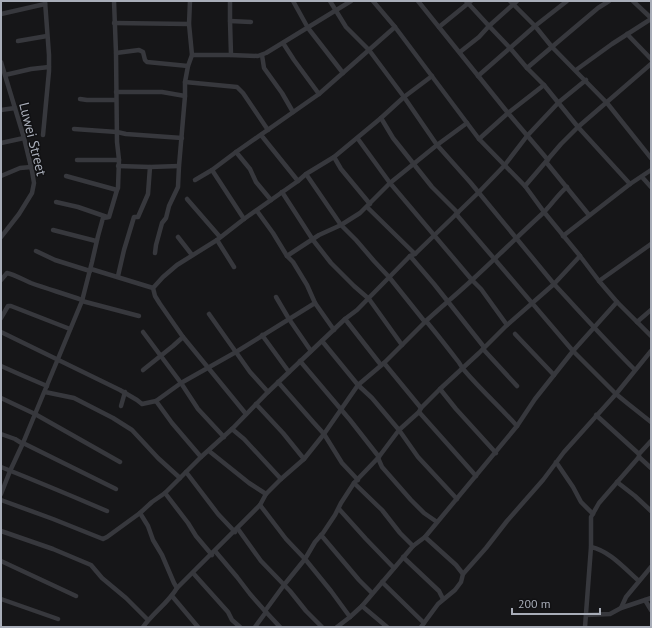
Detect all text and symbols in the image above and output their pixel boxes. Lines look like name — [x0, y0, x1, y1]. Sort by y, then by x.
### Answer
street label: Luwei Street — [15, 100, 51, 178]
scale bar — [512, 590, 600, 616]
text: 200 m — [518, 596, 551, 611]

